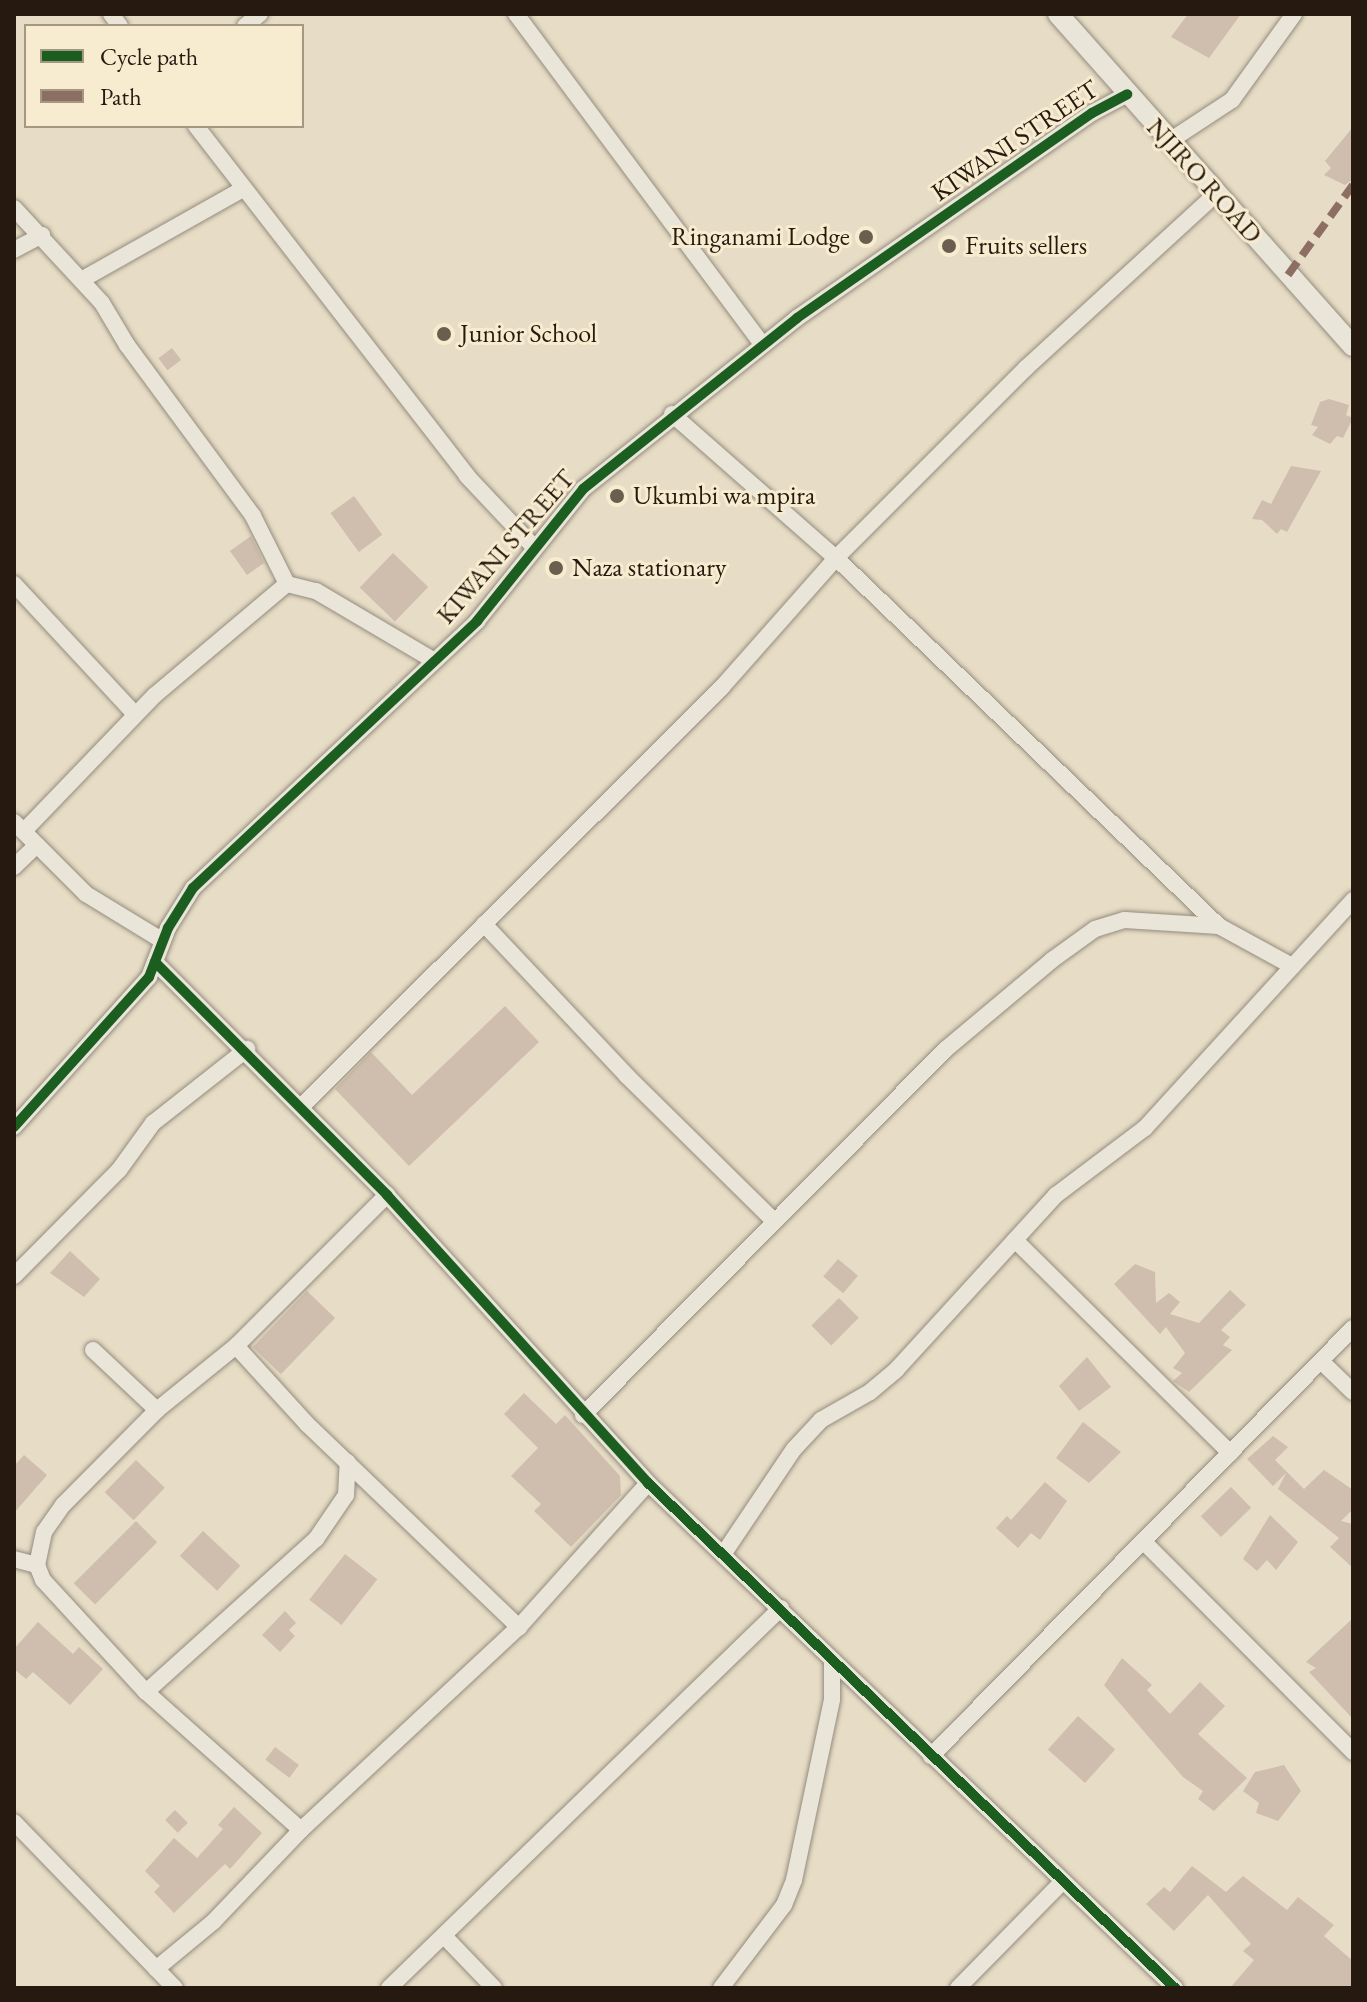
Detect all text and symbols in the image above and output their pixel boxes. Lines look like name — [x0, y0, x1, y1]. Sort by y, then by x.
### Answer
legend — [24, 24, 304, 128]
text: Cycle path — [100, 41, 198, 72]
street label: KIWANI STREET — [926, 74, 1104, 208]
text: Path — [100, 81, 142, 112]
street label: NJIRO ROAD — [1140, 112, 1268, 250]
place label: Ringanami Lodge — [671, 221, 850, 253]
marker: Ringanami Lodge — [857, 228, 875, 246]
place label: Fruits sellers — [965, 230, 1087, 262]
marker: Fruits sellers — [940, 237, 958, 255]
place label: Junior School — [460, 318, 597, 350]
marker: Junior School — [435, 325, 453, 343]
street label: KIWANI STREET — [430, 463, 582, 631]
place label: Ukumbi wa mpira — [633, 480, 815, 512]
marker: Ukumbi wa mpira — [608, 487, 626, 505]
place label: Naza stationary — [572, 552, 726, 584]
marker: Naza stationary — [547, 559, 565, 577]

